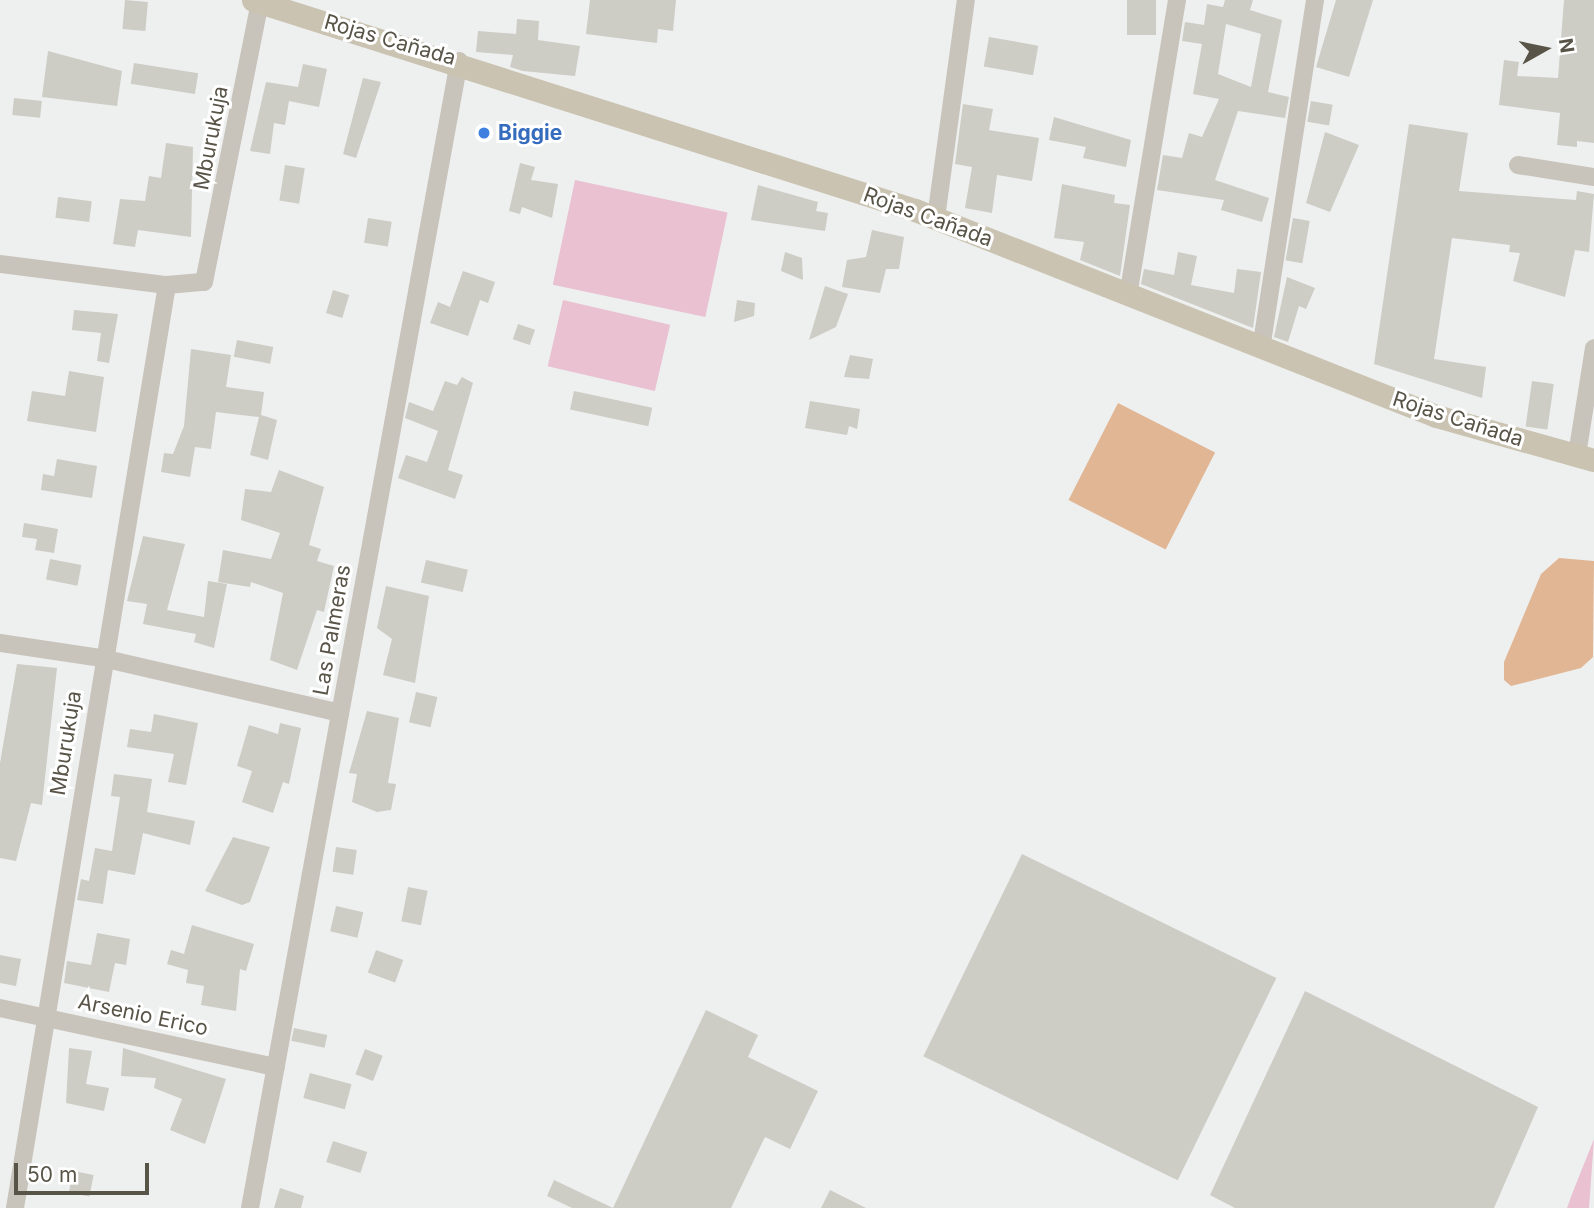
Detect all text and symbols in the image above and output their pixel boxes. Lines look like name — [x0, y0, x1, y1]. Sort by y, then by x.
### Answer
street label: Rojas Cañada — [321, 9, 459, 71]
north arrow — [1510, 14, 1580, 84]
text: N — [1554, 37, 1579, 55]
street label: Mburukuja — [189, 84, 233, 192]
place label: Biggie — [498, 120, 562, 146]
marker: Biggie — [476, 125, 492, 141]
street label: Rojas Cañada — [860, 182, 996, 252]
street label: Rojas Cañada — [1390, 386, 1526, 452]
street label: Las Palmeras — [308, 563, 356, 697]
street label: Mburukuja — [45, 689, 87, 797]
street label: Arsenio Erico — [76, 989, 210, 1041]
scale bar — [18, 1148, 152, 1192]
text: 50 m — [27, 1162, 77, 1187]

